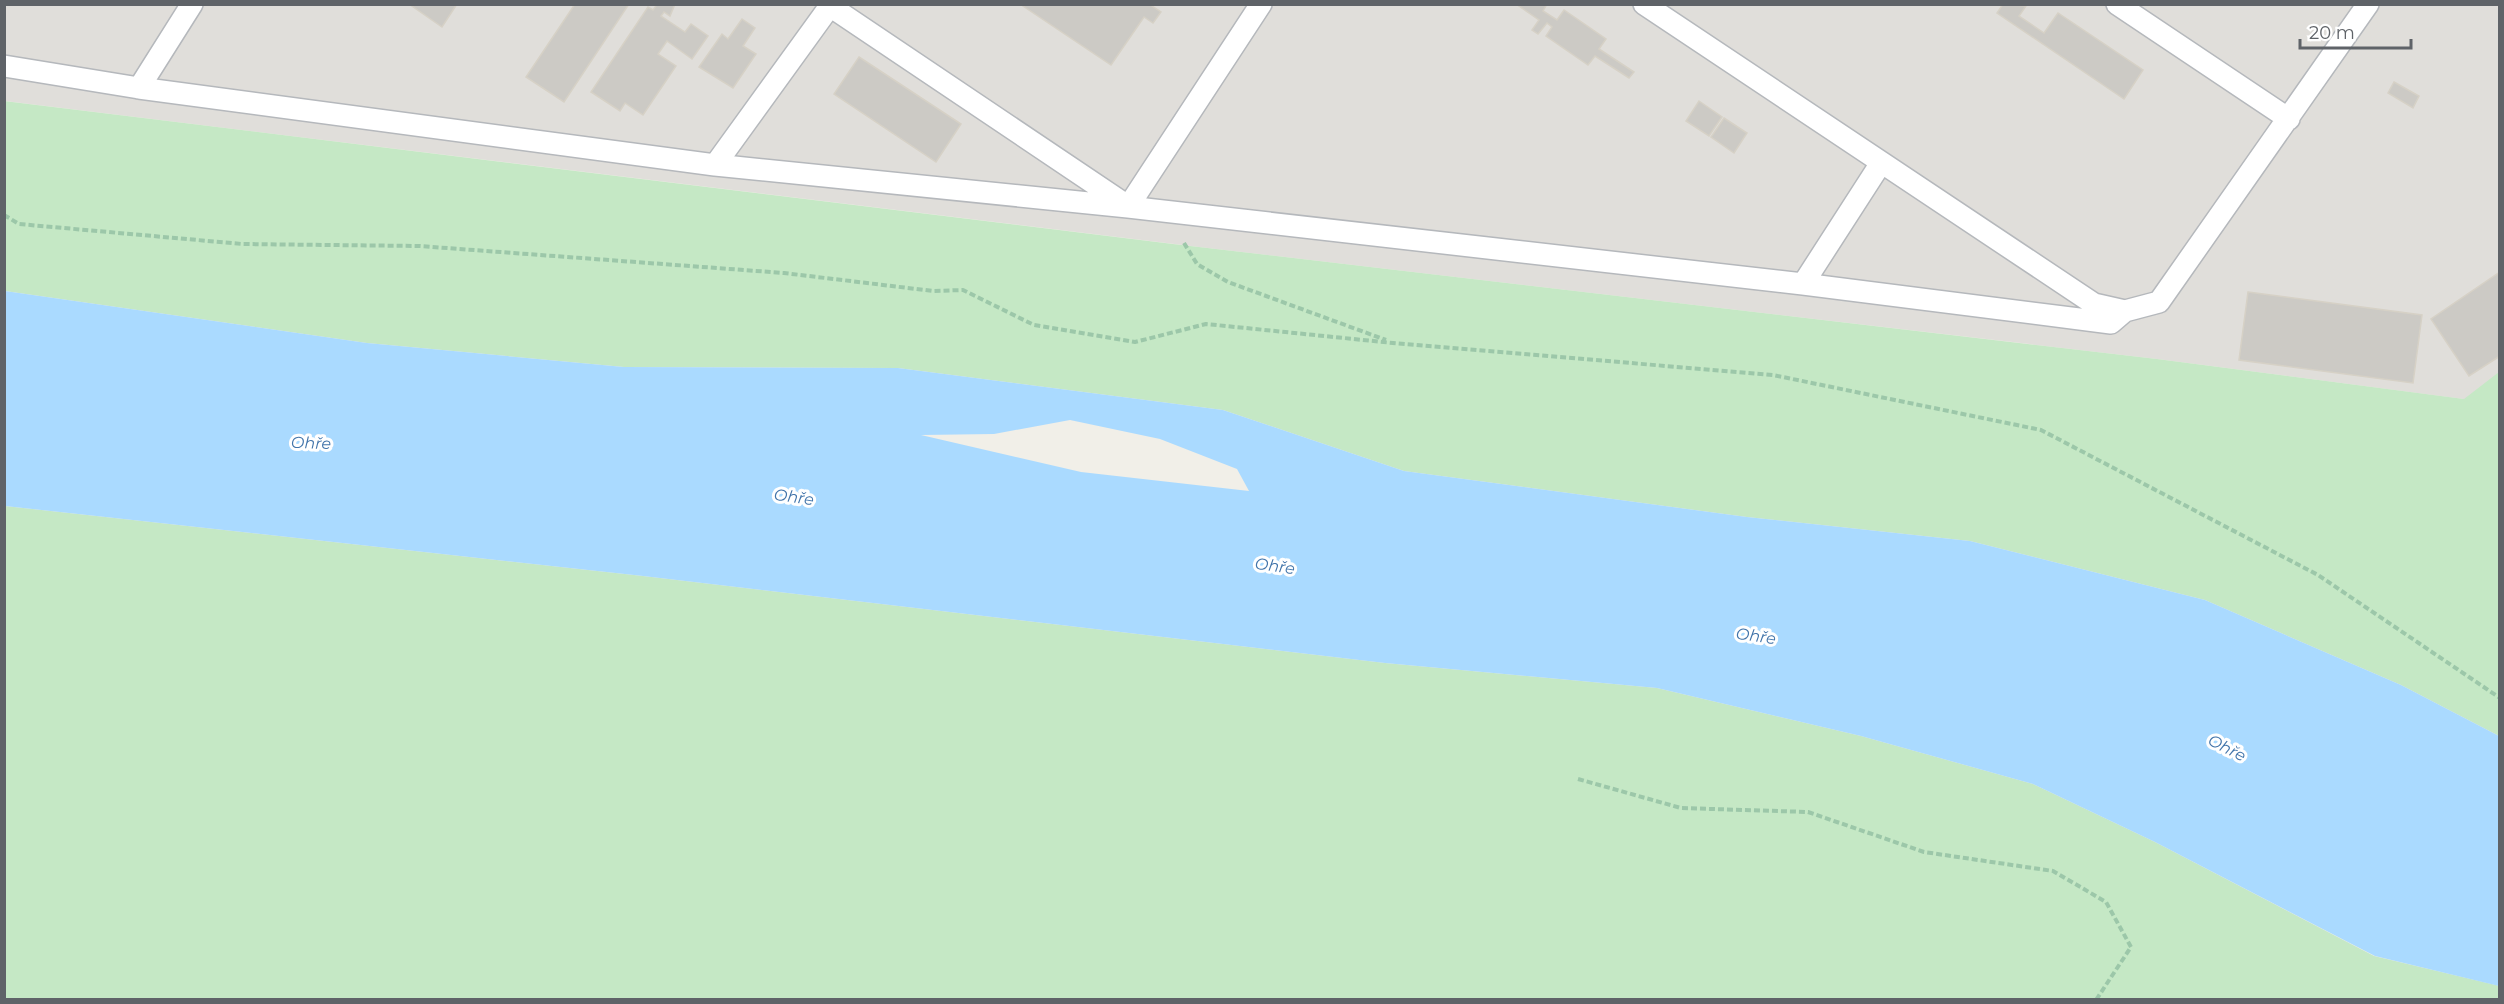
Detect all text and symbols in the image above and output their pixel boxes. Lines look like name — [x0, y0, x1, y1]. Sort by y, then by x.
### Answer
scale bar — [2300, 12, 2411, 50]
text: 20 m — [2309, 22, 2355, 44]
water label: Ohře — [291, 433, 331, 453]
water label: Ohře — [773, 485, 815, 509]
water label: Ohře — [1254, 554, 1296, 578]
water label: Ohře — [1735, 624, 1777, 648]
water label: Ohře — [2205, 730, 2249, 766]

